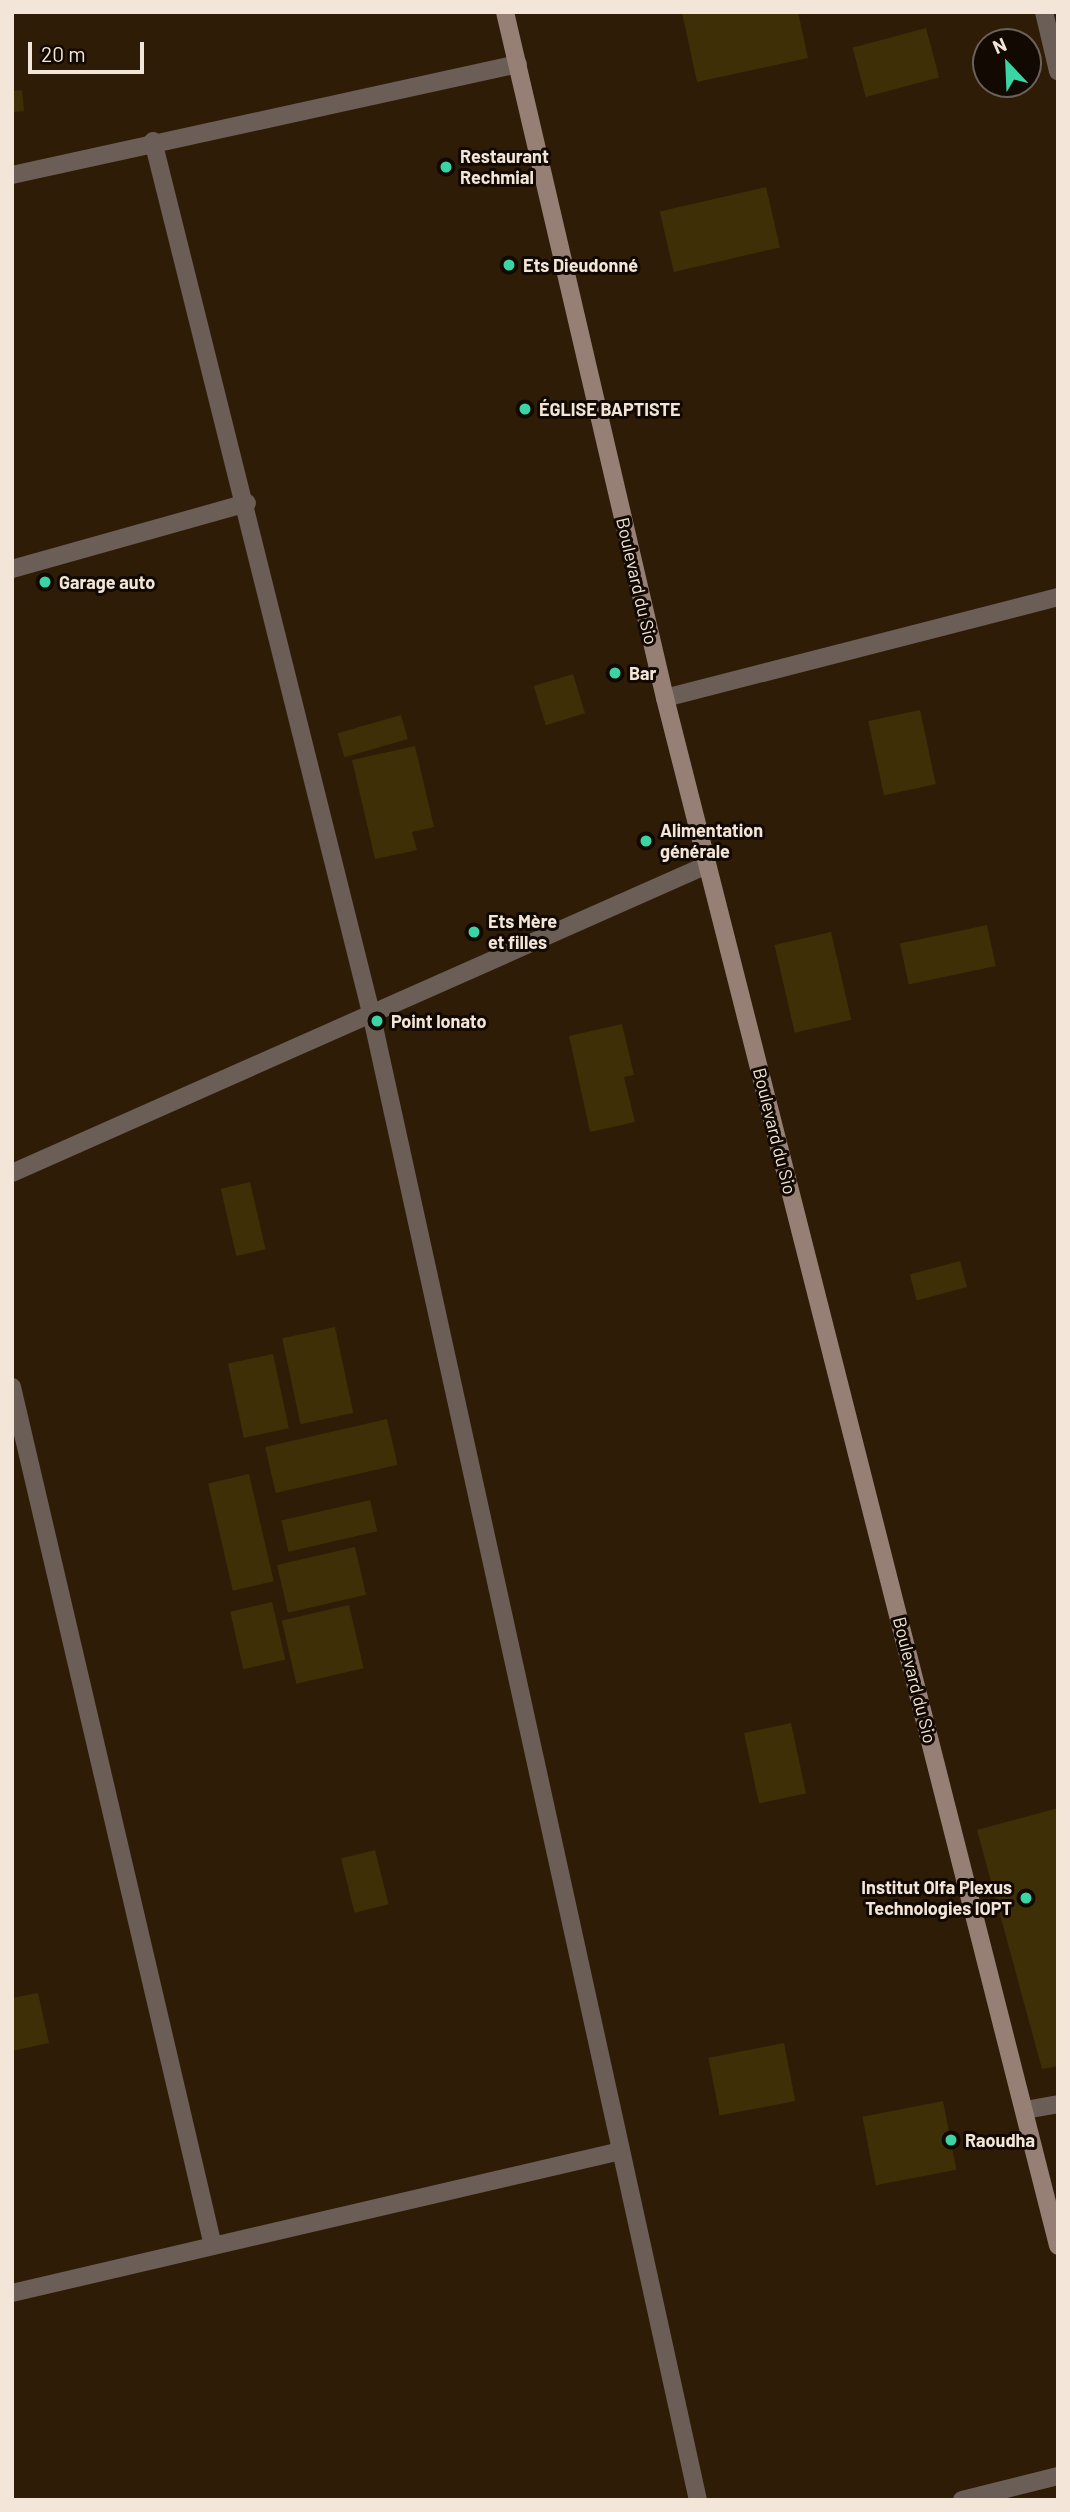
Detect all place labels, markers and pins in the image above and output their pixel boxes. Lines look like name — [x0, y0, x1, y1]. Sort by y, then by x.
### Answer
place label: Restaurant Rechmial — [460, 146, 549, 188]
marker: Restaurant Rechmial — [438, 159, 454, 175]
place label: Ets Dieudonné — [523, 254, 638, 276]
marker: Ets Dieudonné — [501, 257, 517, 273]
place label: ÉGLISE BAPTISTE — [539, 398, 681, 420]
marker: ÉGLISE BAPTISTE — [517, 401, 533, 417]
place label: Garage auto — [59, 571, 155, 593]
marker: Garage auto — [37, 574, 53, 590]
place label: Bar — [629, 662, 657, 684]
marker: Bar — [607, 665, 623, 681]
place label: Alimentation générale — [660, 820, 763, 862]
marker: Alimentation générale — [638, 833, 654, 849]
place label: Ets Mère et filles — [488, 911, 557, 954]
marker: Ets Mère et filles — [466, 924, 482, 940]
place label: Point lonato — [391, 1010, 486, 1032]
marker: Point lonato — [369, 1013, 385, 1029]
place label: Institut Olfa Plexus Technologies IOPT — [861, 1877, 1012, 1920]
marker: Institut Olfa Plexus Technologies IOPT — [1018, 1890, 1034, 1906]
place label: Raoudha — [965, 2129, 1035, 2151]
marker: Raoudha — [943, 2132, 959, 2148]

